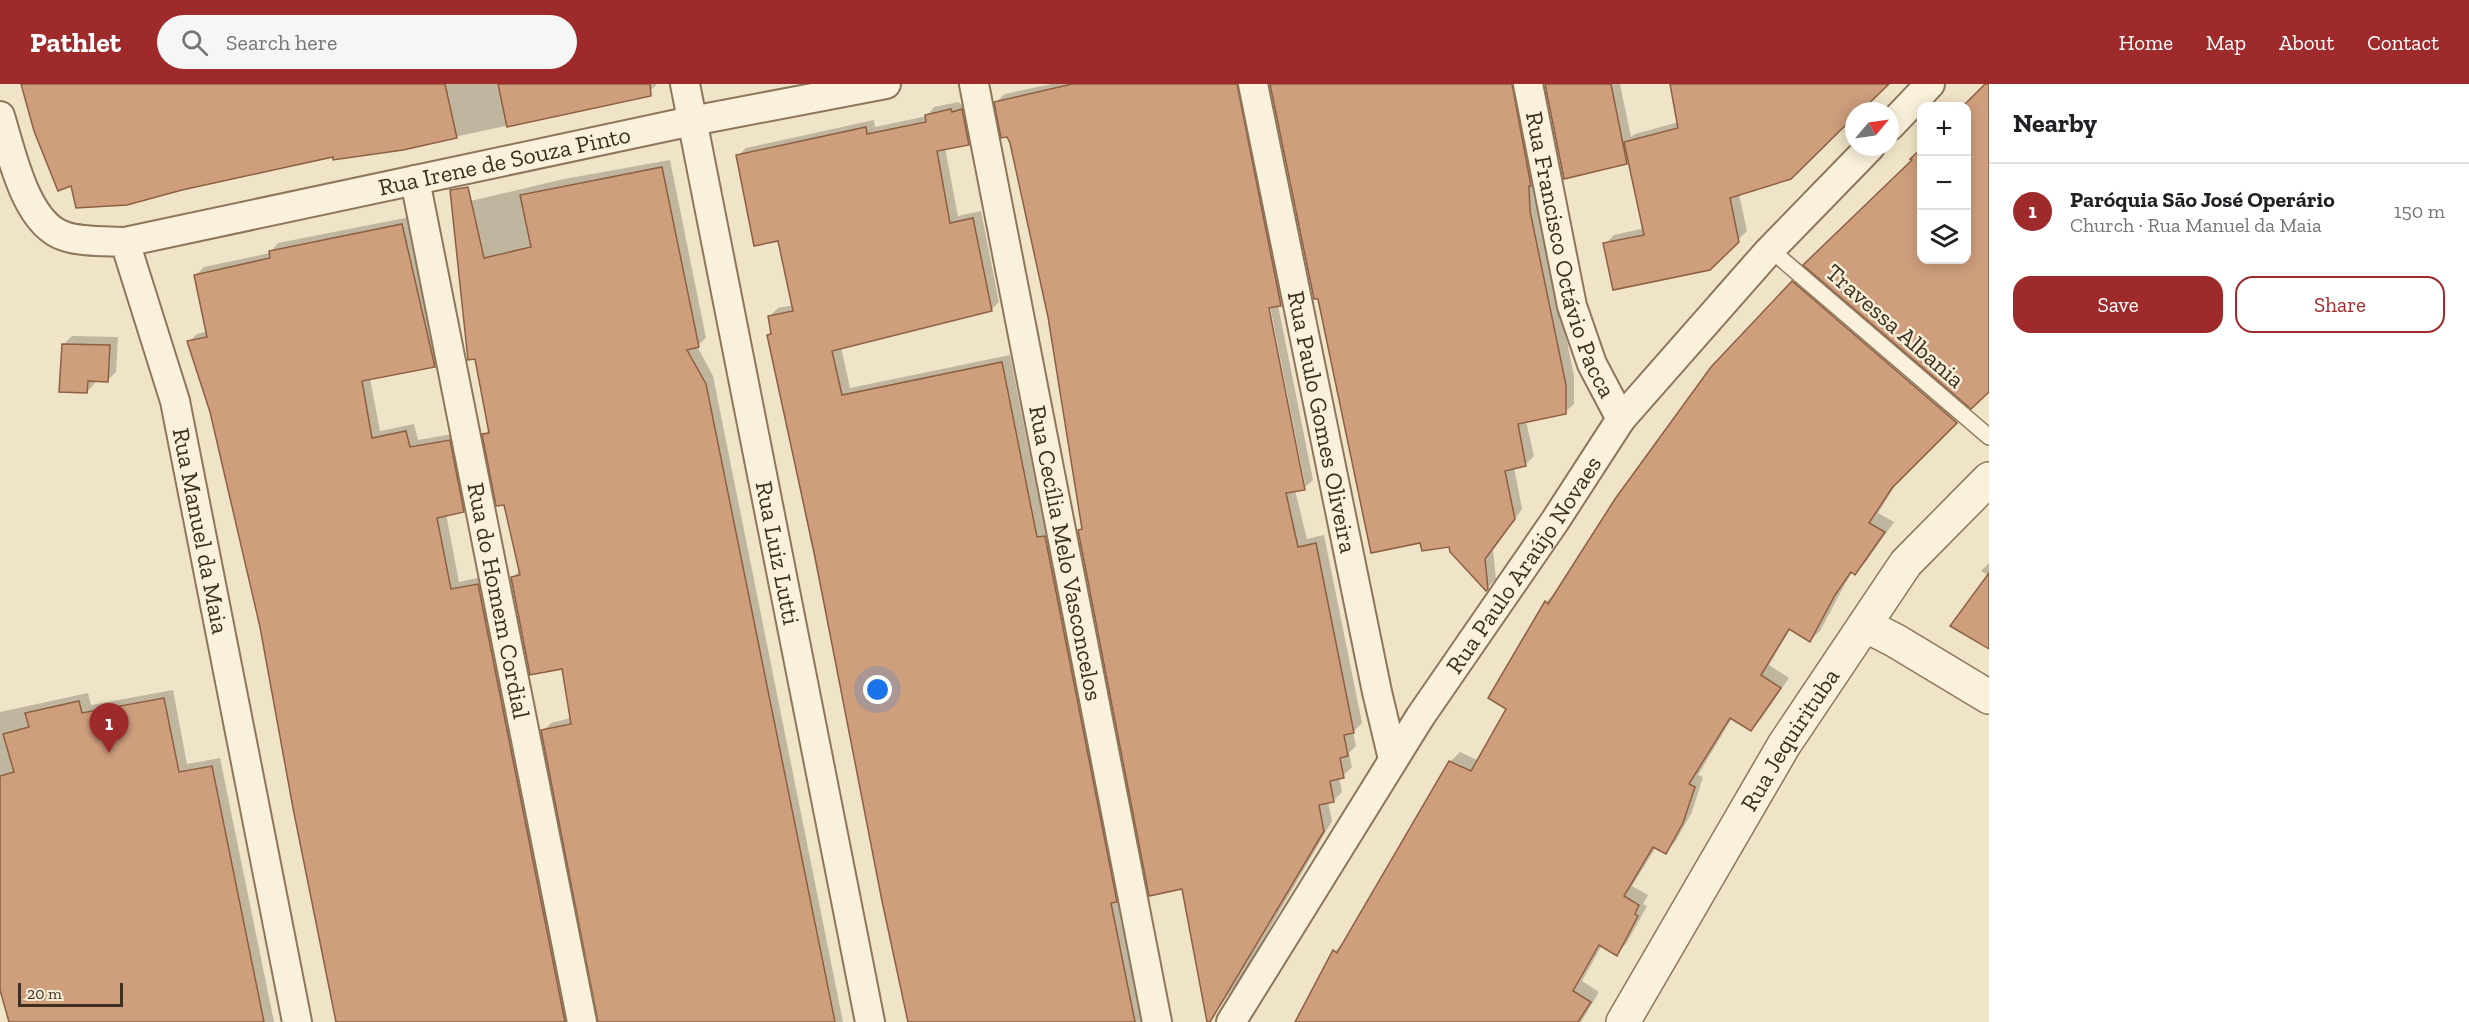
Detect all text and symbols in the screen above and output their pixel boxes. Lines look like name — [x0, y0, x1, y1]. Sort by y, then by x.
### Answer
search box — [157, 15, 577, 69]
text: Pathlet — [30, 26, 121, 59]
icon: search — [178, 26, 211, 59]
text: Search here — [226, 29, 337, 56]
text: Home — [2119, 30, 2173, 55]
text: Map — [2206, 30, 2246, 55]
text: About — [2279, 30, 2334, 55]
text: Contact — [2367, 30, 2439, 55]
north arrow — [1845, 102, 1899, 156]
map controls — [1917, 102, 1971, 264]
button: + — [1917, 102, 1971, 156]
text: Nearby — [2013, 107, 2097, 139]
street label: Rua Francisco Octávio Pacca — [1520, 109, 1622, 403]
street label: Rua Irene de Souza Pinto — [376, 120, 633, 202]
button: − — [1917, 156, 1971, 210]
text: Paróquia São José Operário — [2070, 186, 2335, 213]
text: 1 — [2028, 199, 2037, 223]
text: 150 m — [2394, 199, 2445, 223]
button: layers — [1917, 210, 1971, 264]
text: Church · Rua Manuel da Maia — [2070, 213, 2322, 237]
street label: Travessa Albania — [1820, 257, 1971, 394]
button: Save — [2013, 276, 2223, 333]
button: Share — [2235, 276, 2445, 333]
street label: Rua Paulo Gomes Oliveira — [1282, 288, 1363, 556]
street label: Rua Cecília Melo Vasconcelos — [1023, 403, 1109, 703]
street label: Rua Manuel da Maia — [167, 425, 235, 637]
street label: Rua Paulo Araújo Novaes — [1439, 450, 1607, 679]
street label: Rua Luiz Lutti — [750, 478, 806, 628]
street label: Rua do Homem Cordial — [461, 480, 537, 721]
street label: Rua Jequirituba — [1734, 662, 1846, 816]
your location — [863, 675, 892, 704]
pin: 1 — [90, 704, 128, 753]
scale bar — [18, 980, 123, 1008]
text: 20 m — [27, 984, 62, 1003]

